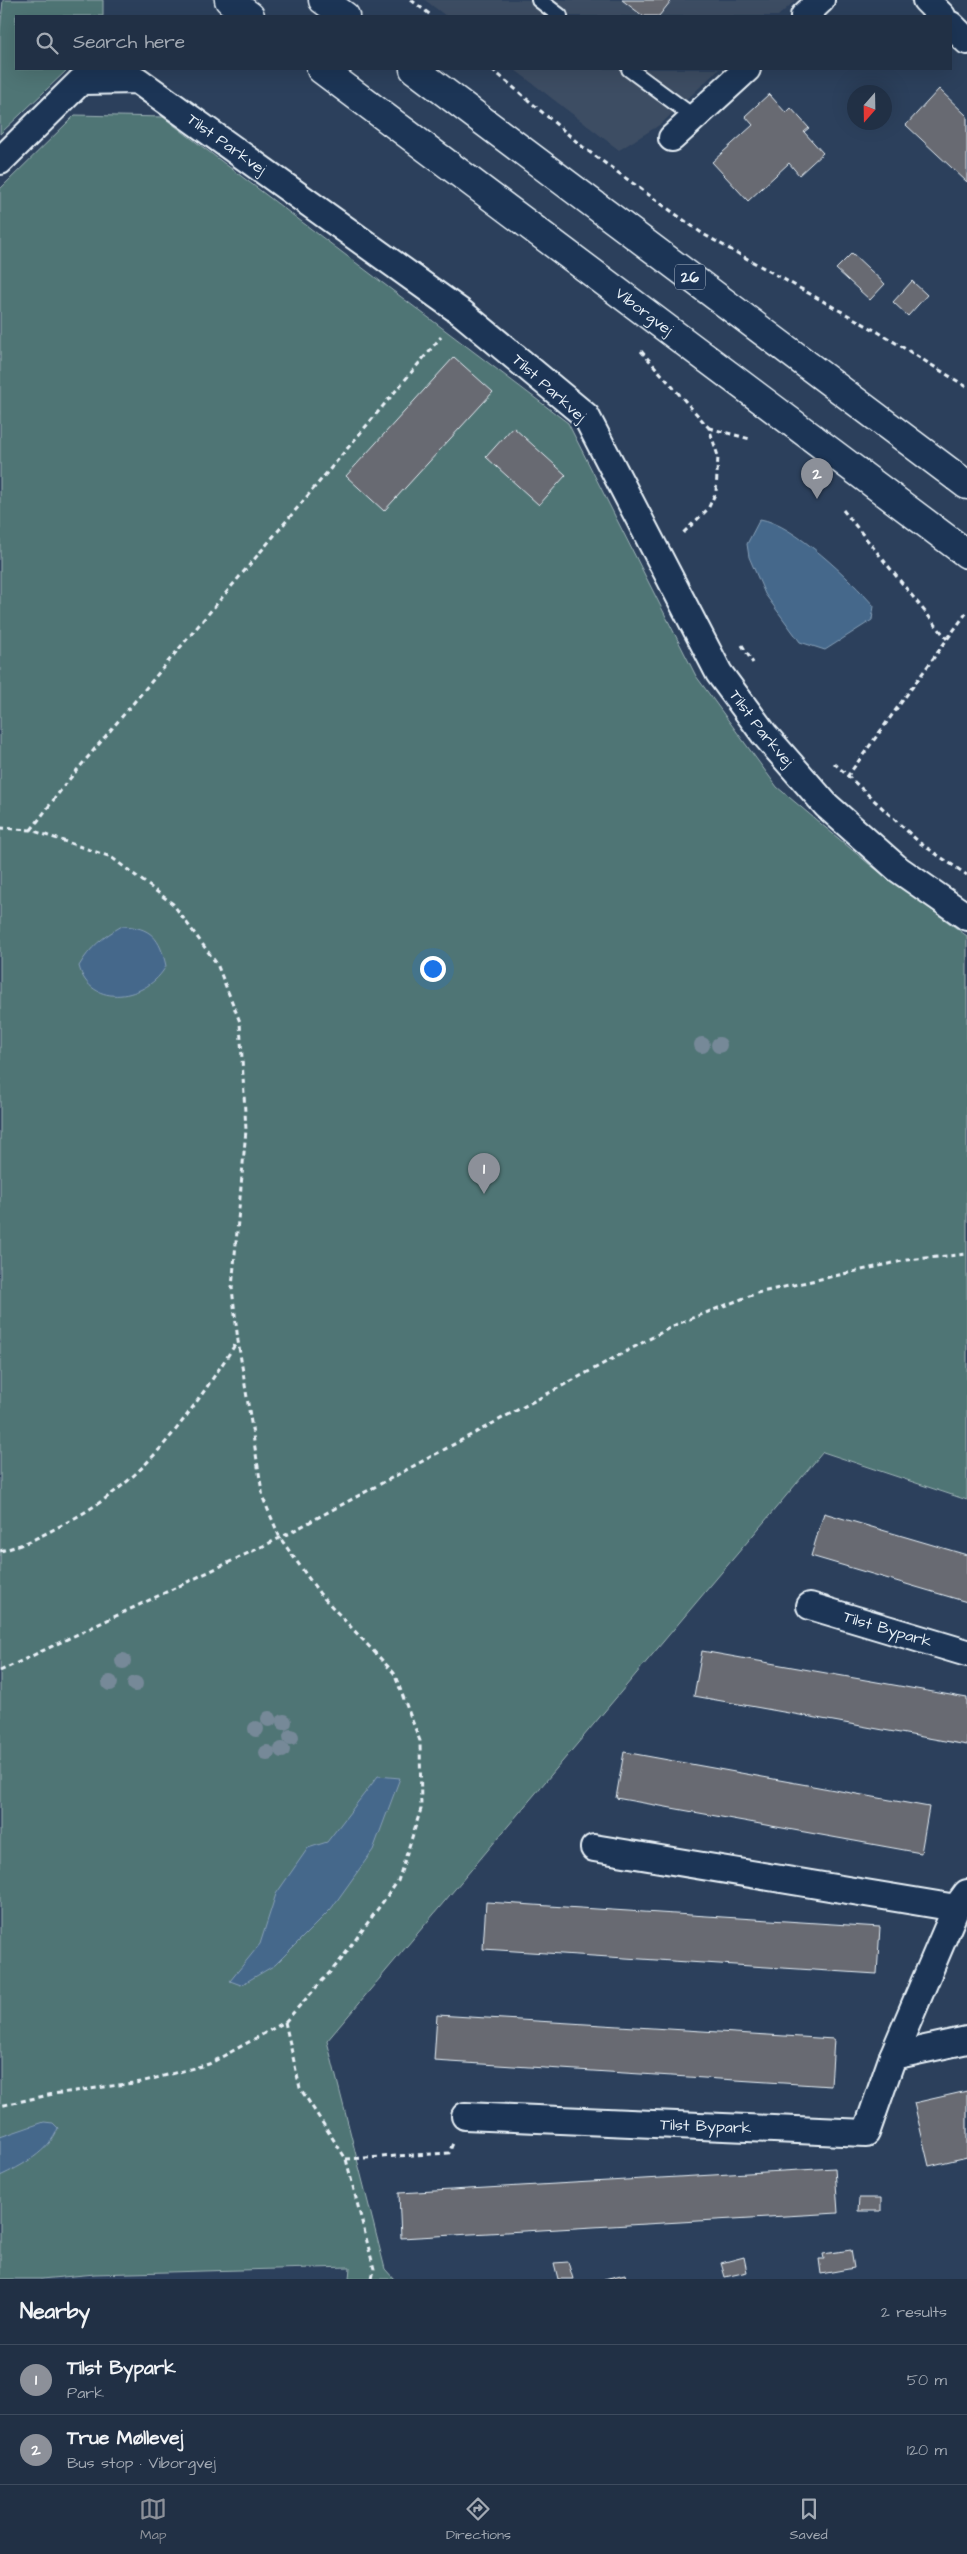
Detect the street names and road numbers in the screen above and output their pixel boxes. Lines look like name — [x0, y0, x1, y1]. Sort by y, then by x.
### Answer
street label: Tilst Parkvej — [182, 108, 271, 180]
road number: 26 — [675, 264, 705, 290]
street label: Viborgvej — [611, 283, 678, 341]
street label: Tilst Parkvej — [507, 349, 591, 427]
street label: Tilst Parkvej — [724, 685, 799, 772]
street label: Tilst Bypark — [841, 1606, 935, 1653]
street label: Tilst Bypark — [660, 2113, 752, 2139]

